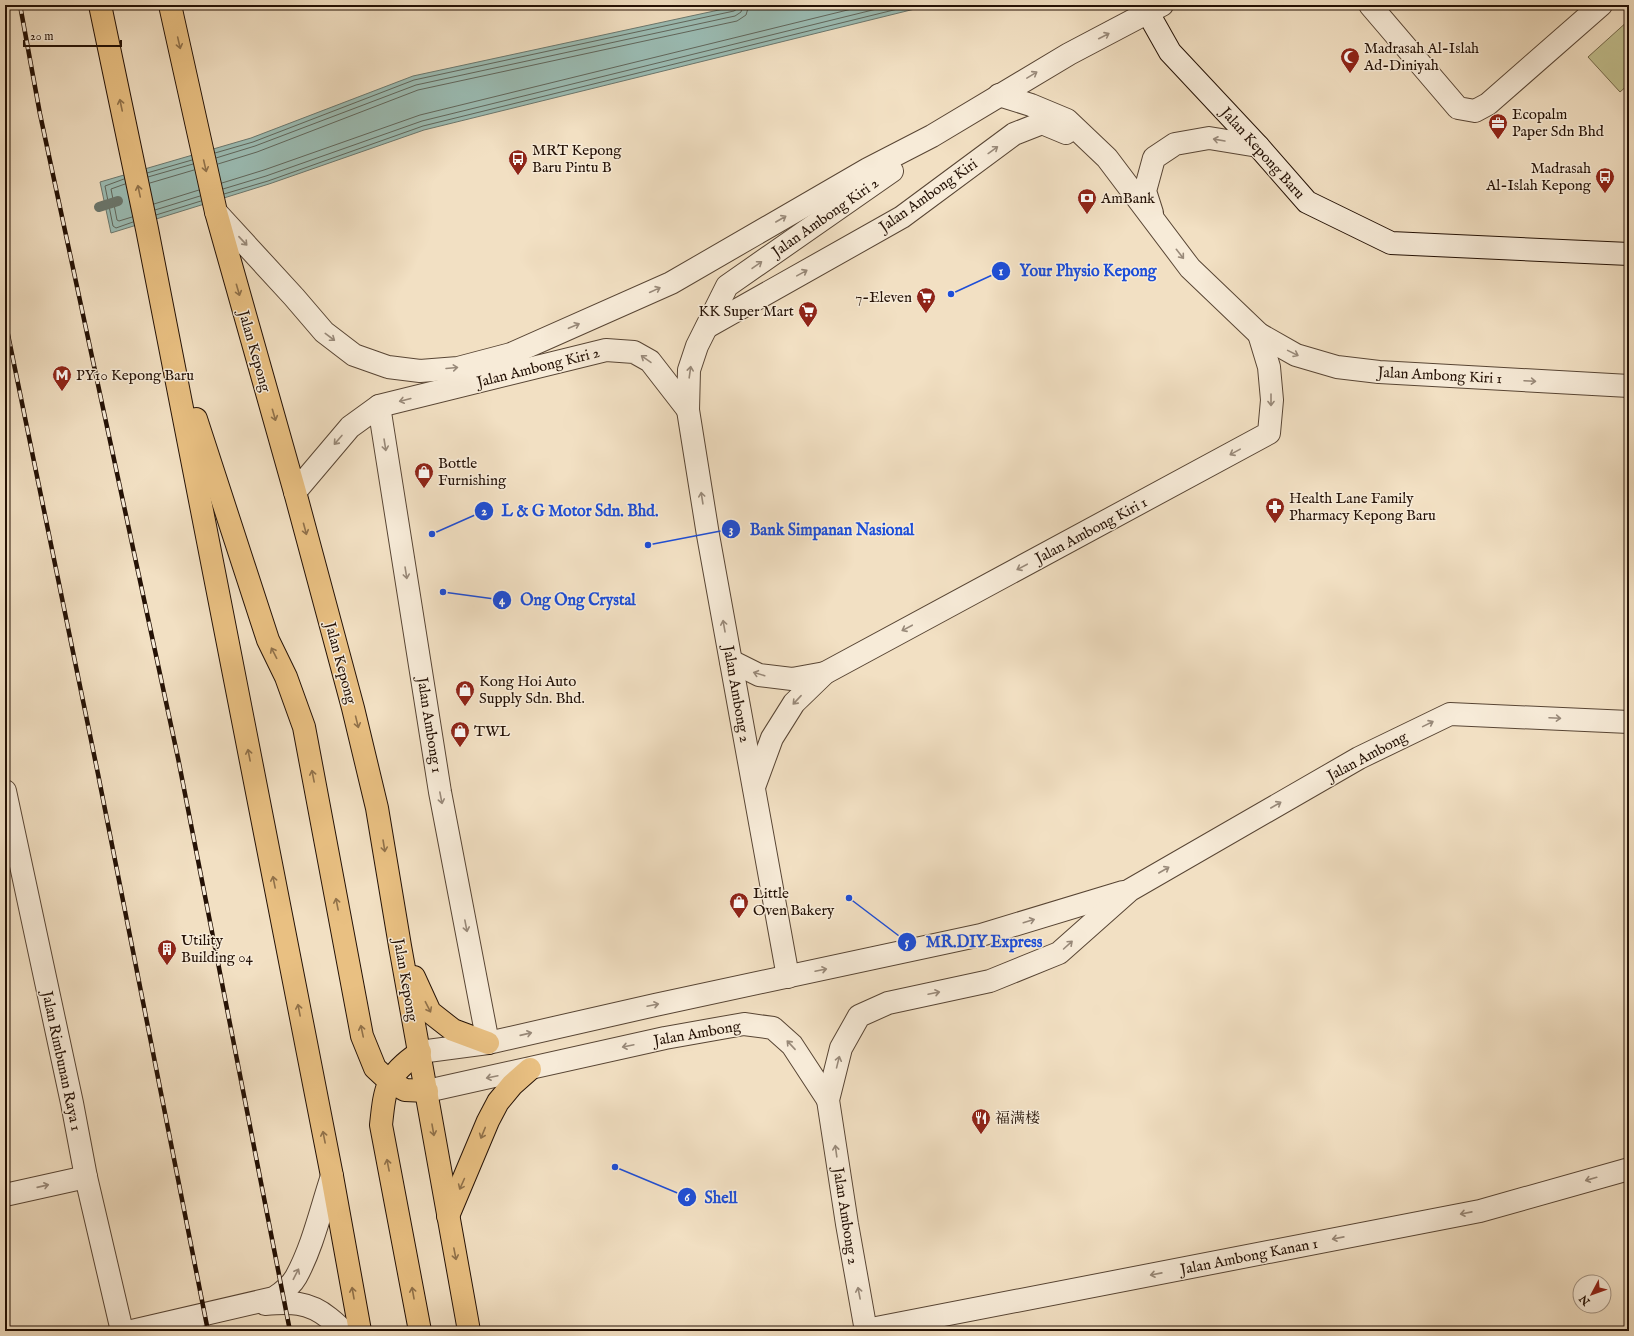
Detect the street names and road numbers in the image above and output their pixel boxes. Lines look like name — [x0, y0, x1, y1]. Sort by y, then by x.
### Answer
street label: Jalan Kepong Baru — [1215, 102, 1309, 203]
street label: Jalan Ambong Kiri — [874, 154, 981, 237]
street label: Jalan Ambong Kiri 2 — [767, 174, 882, 262]
street label: Jalan Kepong — [233, 306, 275, 395]
street label: Jalan Ambong Kiri 2 — [473, 343, 601, 392]
street label: Jalan Ambong Kiri 1 — [1375, 363, 1503, 388]
street label: Jalan Ambong Kiri 1 — [1030, 493, 1151, 569]
street label: Jalan Kepong — [320, 618, 361, 707]
street label: Jalan Ambong 2 — [718, 642, 754, 744]
street label: Jalan Ambong 1 — [412, 674, 446, 774]
street label: Jalan Ambong — [1322, 727, 1411, 786]
street label: Jalan Kepong — [389, 935, 422, 1024]
street label: Jalan Rimbunan Raya 1 — [37, 987, 86, 1133]
street label: Jalan Ambong — [650, 1016, 743, 1051]
street label: Jalan Ambong 2 — [828, 1164, 863, 1266]
street label: Jalan Ambong Kanan 1 — [1177, 1234, 1320, 1280]

